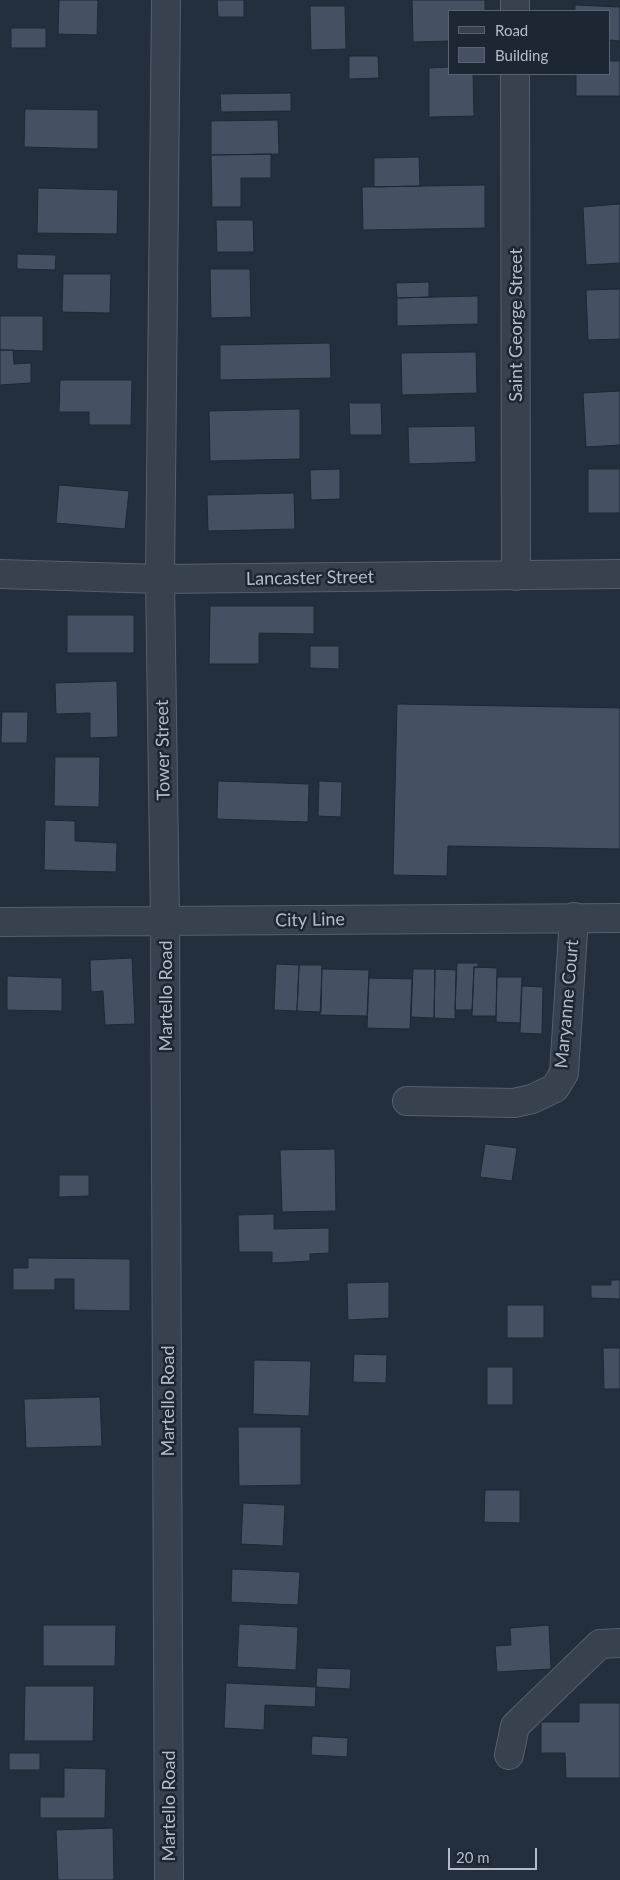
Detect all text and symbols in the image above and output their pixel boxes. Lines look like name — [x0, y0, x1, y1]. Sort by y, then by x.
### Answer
legend — [448, 10, 610, 75]
text: Road — [495, 21, 528, 39]
text: Building — [495, 46, 548, 64]
street label: Saint George Street — [505, 248, 527, 402]
street label: Lancaster Street — [246, 566, 374, 590]
street label: Tower Street — [151, 700, 175, 800]
street label: City Line — [275, 909, 345, 931]
street label: Maryanne Court — [551, 939, 583, 1069]
street label: Martello Road — [155, 940, 177, 1052]
street label: Martello Road — [157, 1345, 179, 1457]
street label: Martello Road — [158, 1750, 180, 1862]
scale bar — [450, 1838, 539, 1870]
text: 20 m — [456, 1848, 490, 1866]

